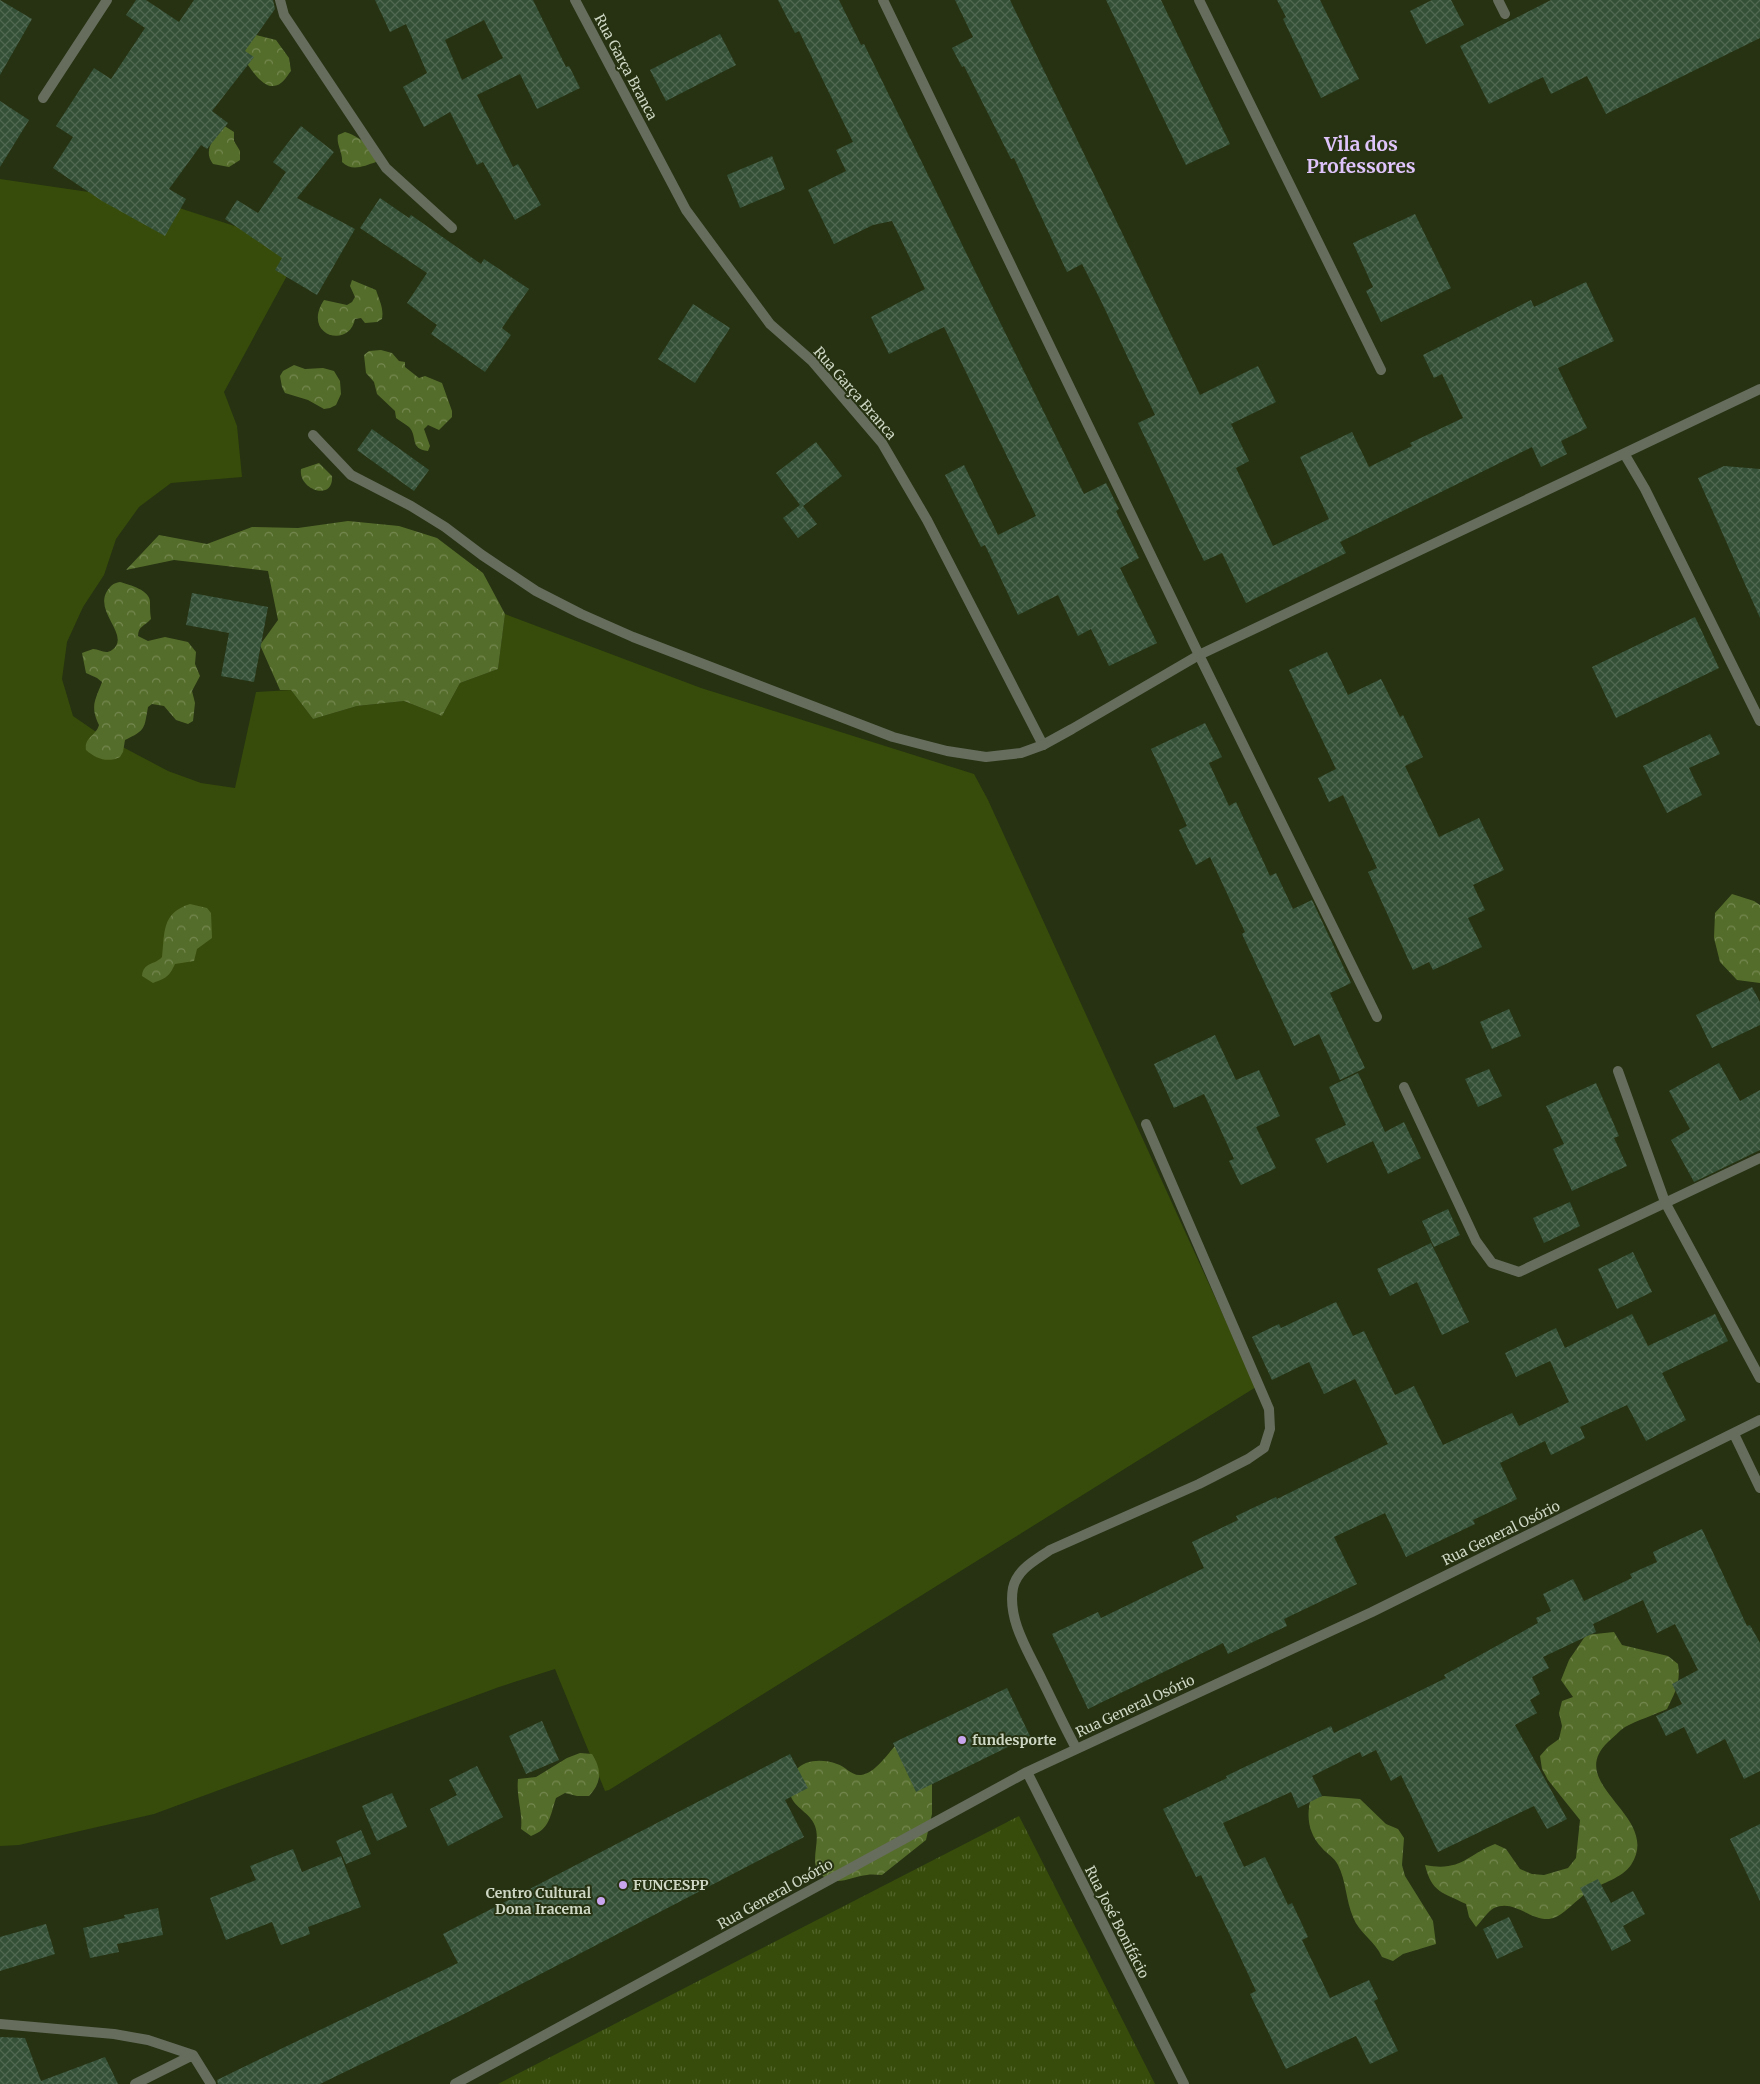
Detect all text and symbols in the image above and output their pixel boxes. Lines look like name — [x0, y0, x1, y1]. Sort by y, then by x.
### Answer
street label: Rua Garça Branca — [590, 11, 662, 123]
district label: Vila dos Professores — [1306, 132, 1416, 178]
street label: Rua Garça Branca — [810, 343, 901, 444]
street label: Rua General Osório — [1439, 1497, 1563, 1569]
street label: Rua General Osório — [1073, 1671, 1197, 1741]
place label: fundesporte — [972, 1731, 1057, 1749]
marker: fundesporte — [956, 1734, 968, 1746]
street label: Rua General Osório — [714, 1855, 836, 1933]
street label: Rua José Bonifácio — [1081, 1863, 1153, 1981]
place label: FUNCESPP — [633, 1876, 709, 1894]
marker: FUNCESPP — [617, 1879, 629, 1891]
place label: Centro Cultural Dona Iracema — [486, 1884, 591, 1918]
marker: Centro Cultural Dona Iracema — [595, 1895, 607, 1907]

